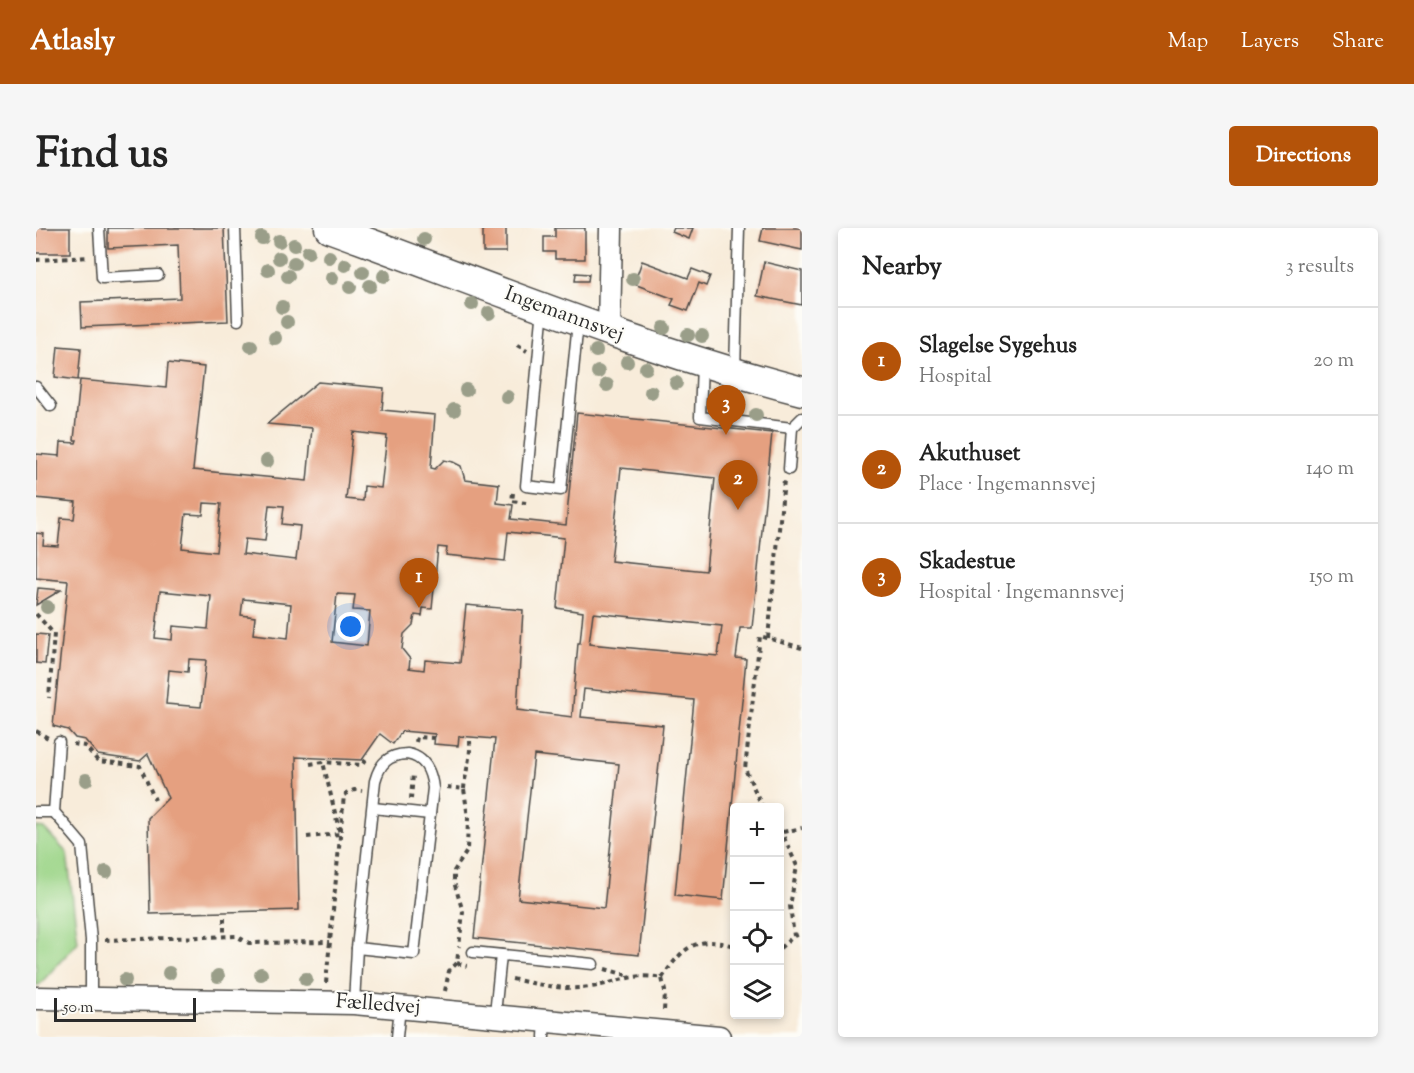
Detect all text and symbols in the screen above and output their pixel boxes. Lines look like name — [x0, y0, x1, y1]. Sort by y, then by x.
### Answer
text: Atlasly — [30, 22, 115, 62]
text: Map — [1168, 27, 1208, 57]
text: Layers — [1241, 27, 1299, 57]
text: Share — [1332, 27, 1384, 57]
text: Find us — [36, 126, 168, 186]
button: Directions — [1229, 126, 1378, 186]
text: Nearby — [862, 249, 942, 286]
text: 3 results — [1285, 253, 1354, 282]
street label: Ingemannsvej — [500, 280, 628, 350]
text: Slagelse Sygehus — [919, 331, 1077, 363]
text: 1 — [878, 347, 885, 376]
text: 20 m — [1313, 347, 1354, 376]
text: Hospital — [919, 363, 992, 392]
pin: 3 — [706, 386, 746, 435]
text: Akuthuset — [919, 439, 1020, 471]
text: 2 — [877, 455, 886, 484]
text: 140 m — [1306, 455, 1354, 484]
pin: 2 — [718, 460, 758, 510]
text: Place · Ingemannsvej — [919, 471, 1096, 500]
text: Skadestue — [919, 547, 1016, 579]
pin: 1 — [400, 558, 439, 608]
text: 3 — [877, 563, 886, 592]
text: 150 m — [1309, 563, 1354, 592]
text: Hospital · Ingemannsvej — [919, 579, 1125, 608]
your location — [336, 612, 365, 641]
map controls — [730, 803, 784, 1019]
button: + — [730, 803, 784, 857]
button: − — [730, 857, 784, 911]
button: locate — [730, 911, 784, 965]
button: layers — [730, 965, 784, 1019]
street label: Fælledvej — [334, 987, 422, 1023]
scale bar — [54, 995, 196, 1022]
text: 50 m — [63, 997, 94, 1020]

